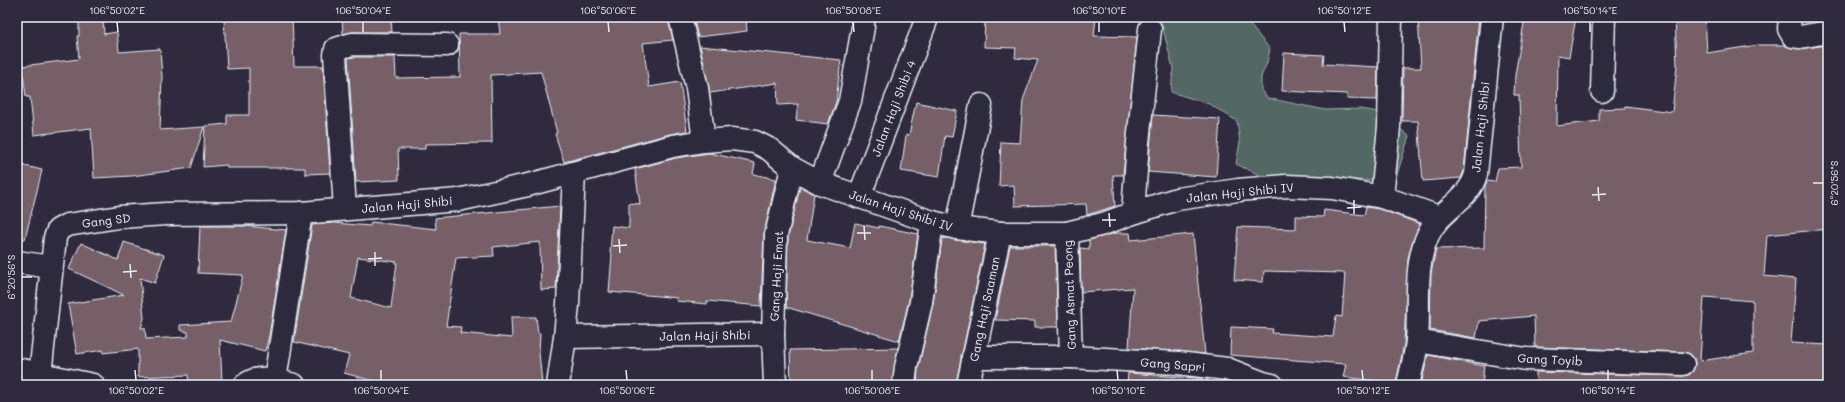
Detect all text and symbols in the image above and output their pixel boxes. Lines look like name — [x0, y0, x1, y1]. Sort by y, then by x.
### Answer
text: 106°50'02"E — [89, 3, 145, 17]
text: 106°50'04"E — [335, 3, 391, 17]
text: 106°50'06"E — [580, 3, 636, 17]
text: 106°50'08"E — [825, 3, 881, 17]
text: 106°50'10"E — [1072, 3, 1127, 17]
text: 106°50'12"E — [1317, 3, 1371, 17]
text: 106°50'14"E — [1563, 3, 1617, 17]
street label: Jalan Haji Shibi 4 — [867, 58, 919, 158]
street label: Jalan Haji Shibi — [1467, 81, 1493, 173]
text: 6°20'56"S — [1827, 160, 1841, 205]
street label: Jalan Haji Shibi IV — [1185, 178, 1295, 206]
street label: Jalan Haji Shibi IV — [847, 186, 955, 234]
street label: Jalan Haji Shibi — [361, 192, 453, 216]
street label: Gang SD — [81, 209, 131, 231]
street label: Gang Haji Emat — [766, 230, 786, 322]
street label: Gang Asmat Peong — [1059, 240, 1079, 350]
text: 6°20'56"S — [4, 254, 18, 299]
street label: Gang Haji Saaman — [965, 255, 1003, 363]
street label: Jalan Haji Shibi — [659, 326, 751, 344]
street label: Gang Toyib — [1517, 349, 1583, 369]
street label: Gang Sapri — [1140, 353, 1206, 375]
text: 106°50'02"E — [108, 383, 164, 397]
text: 106°50'04"E — [353, 383, 409, 397]
text: 106°50'06"E — [599, 383, 655, 397]
text: 106°50'08"E — [844, 383, 900, 397]
text: 106°50'10"E — [1091, 383, 1146, 397]
text: 106°50'12"E — [1336, 383, 1390, 397]
text: 106°50'14"E — [1581, 383, 1635, 397]

